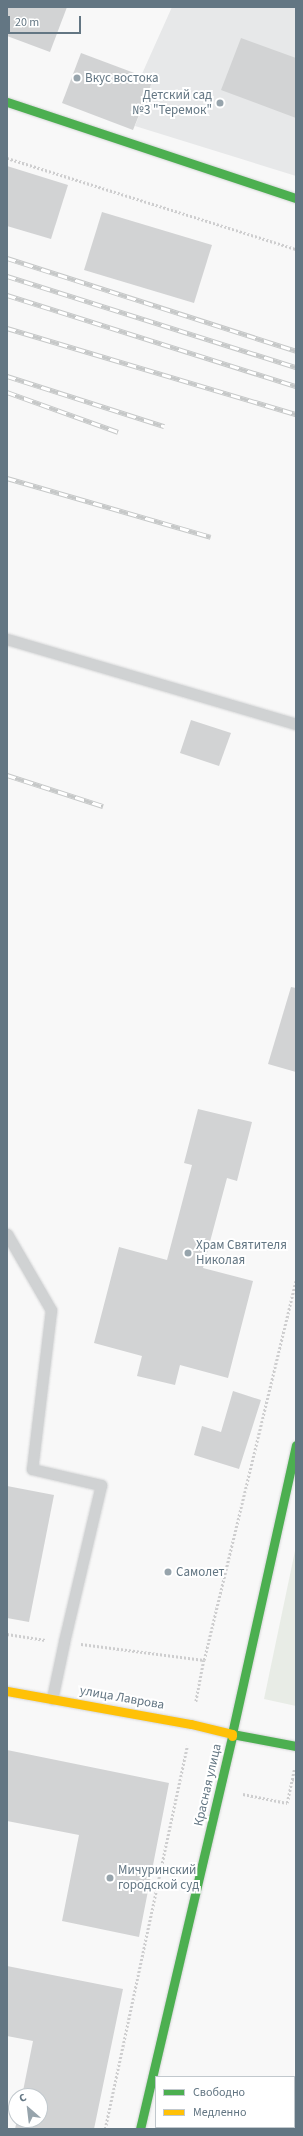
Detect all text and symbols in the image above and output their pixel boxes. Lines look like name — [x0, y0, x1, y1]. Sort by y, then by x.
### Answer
scale bar — [10, 8, 83, 34]
text: 20 m — [15, 14, 39, 31]
place label: Вкус востока — [85, 70, 159, 86]
marker: Вкус востока — [72, 73, 82, 83]
place label: Детский сад №3 "Теремок" — [132, 88, 212, 119]
marker: Детский сад №3 "Теремок" — [215, 98, 225, 108]
place label: Храм Святителя Николая — [196, 1238, 287, 1269]
marker: Храм Святителя Николая — [183, 1248, 193, 1258]
place label: Самолет — [176, 1564, 224, 1580]
marker: Самолет — [163, 1567, 173, 1577]
street label: улица Лаврова — [79, 1683, 165, 1713]
street label: Красная улица — [191, 1742, 225, 1828]
place label: Мичуринский городской суд — [118, 1863, 199, 1894]
marker: Мичуринский городской суд — [105, 1873, 115, 1883]
legend — [155, 2076, 295, 2128]
text: Свободно — [193, 2084, 245, 2101]
north arrow — [8, 2088, 48, 2128]
text: С — [16, 2090, 29, 2106]
text: Медленно — [193, 2104, 247, 2121]

